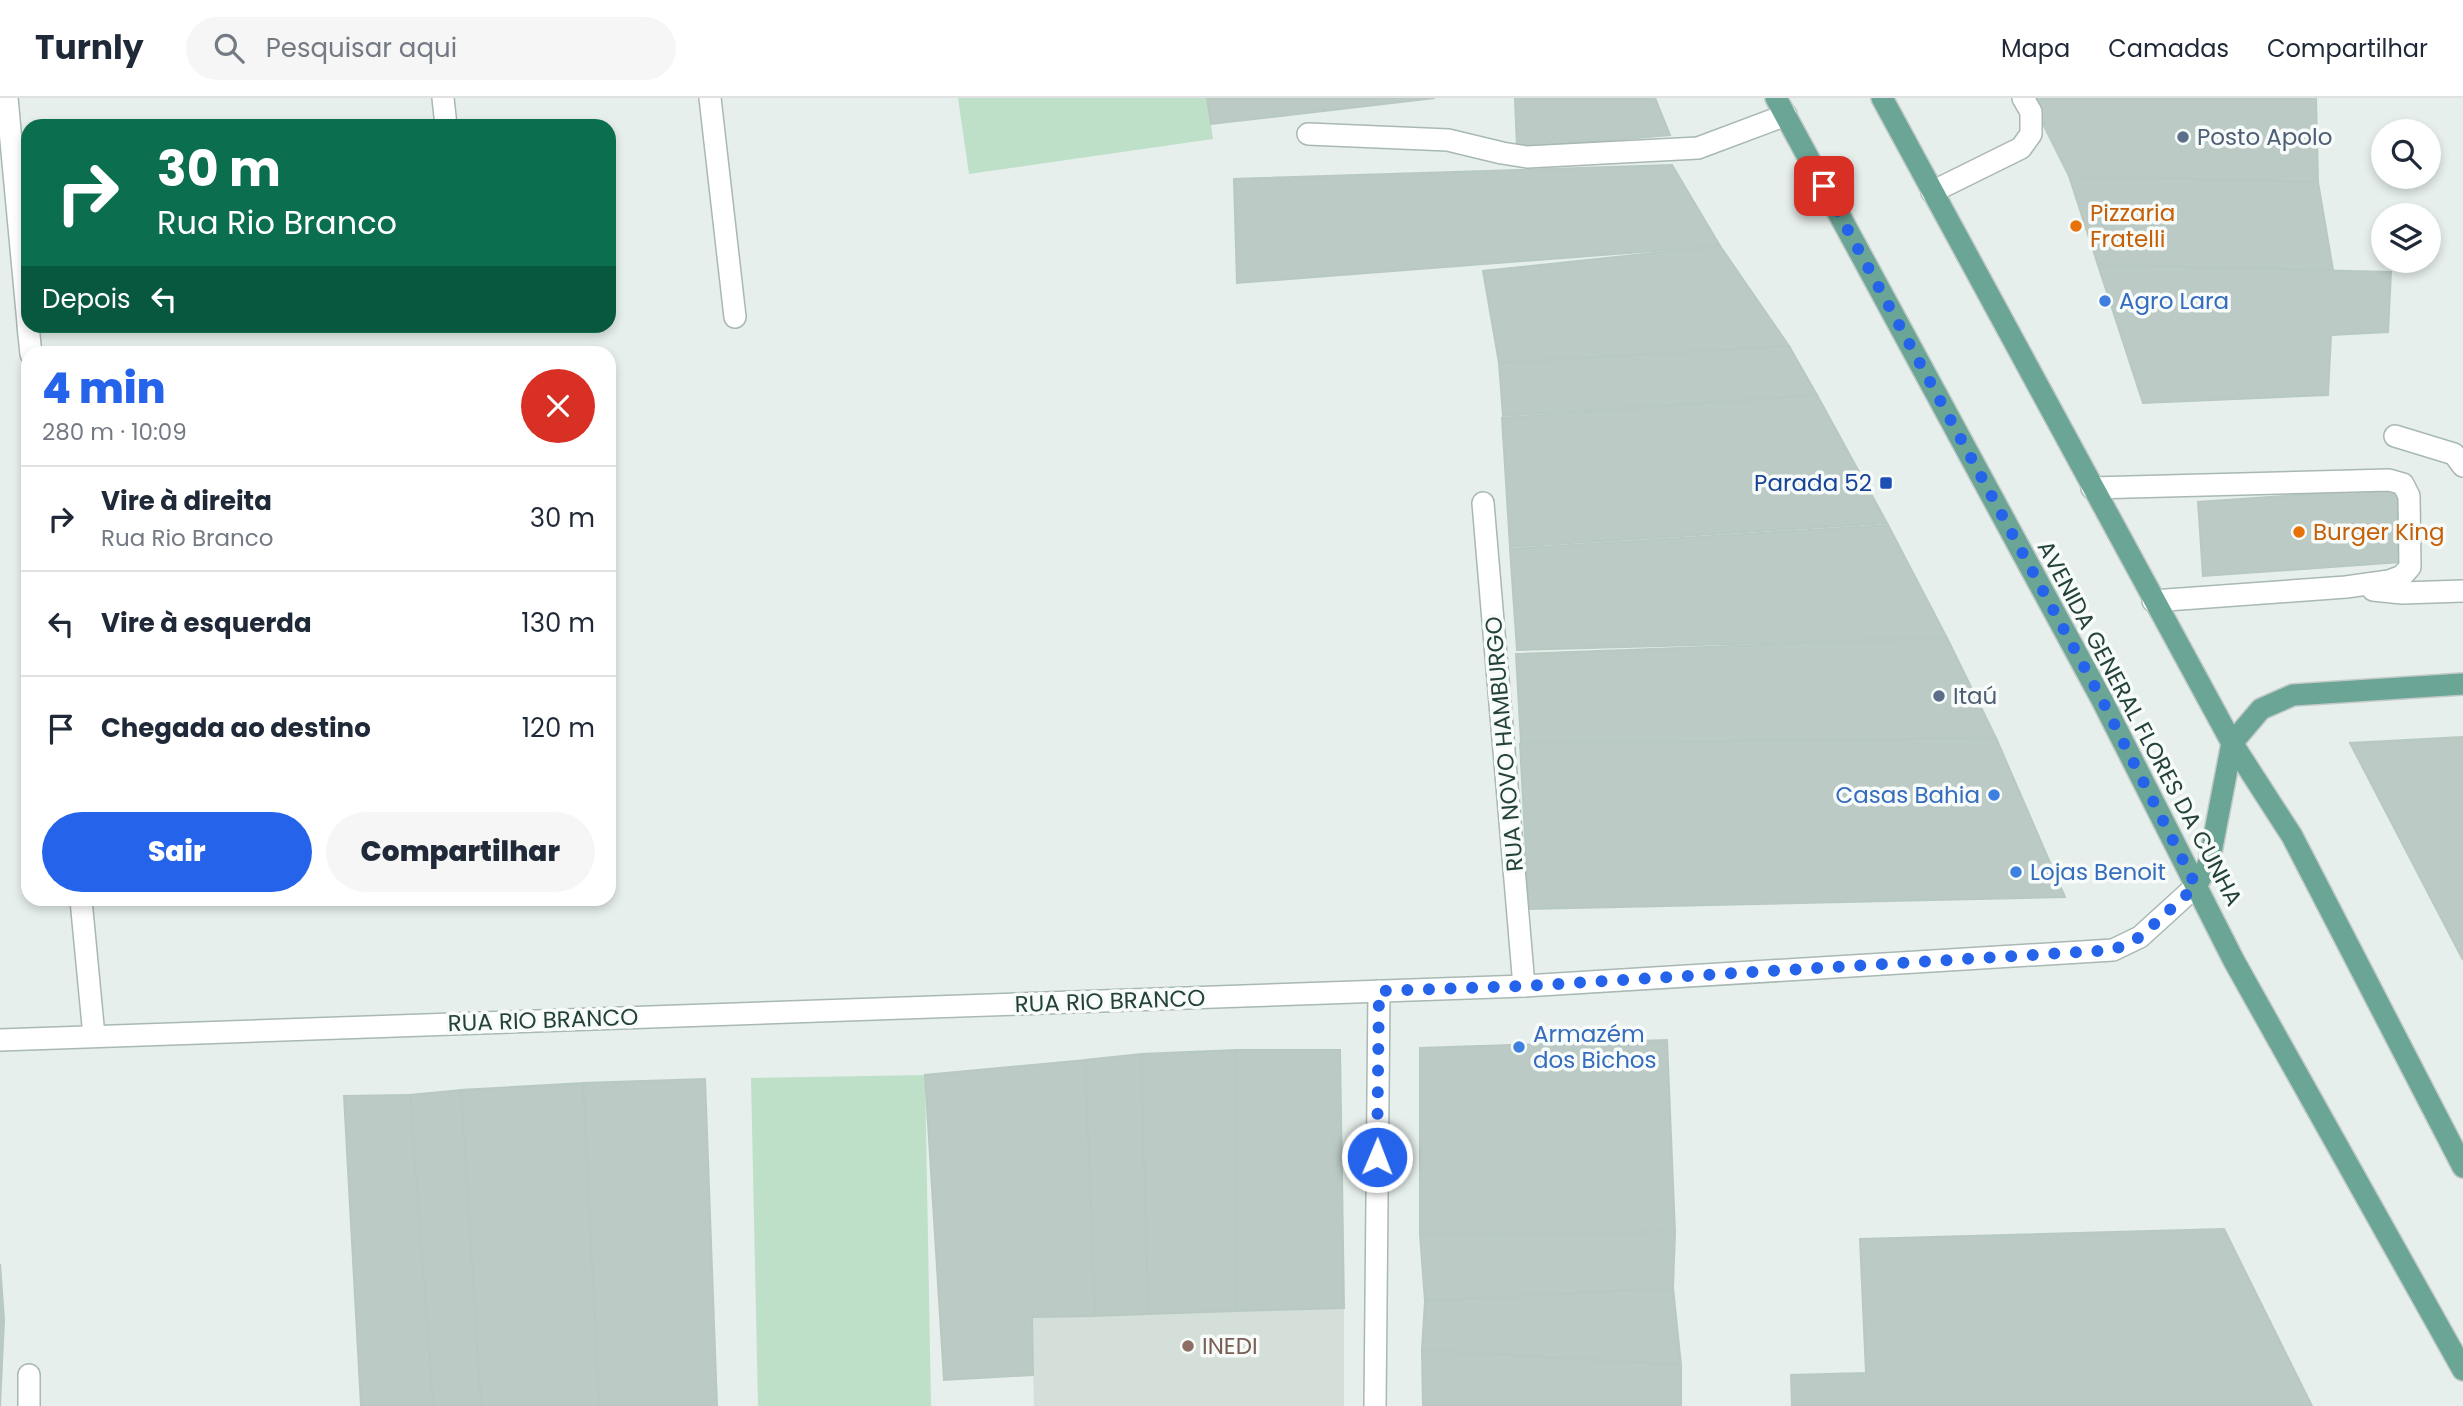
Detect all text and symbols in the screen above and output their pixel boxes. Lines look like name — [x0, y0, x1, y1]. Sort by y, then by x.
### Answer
search box — [186, 17, 676, 80]
text: Turnly — [35, 24, 144, 71]
icon: search — [210, 29, 248, 67]
text: Pesquisar aqui — [266, 30, 457, 66]
text: Mapa — [2001, 32, 2070, 65]
text: Camadas — [2108, 32, 2229, 65]
text: Compartilhar — [2267, 32, 2428, 65]
map controls — [2371, 119, 2441, 273]
button: search — [2371, 119, 2441, 189]
place label: Posto Apolo — [2197, 121, 2332, 153]
marker: Posto Apolo — [2175, 129, 2191, 145]
text: 30 m — [157, 135, 281, 203]
icon: right — [42, 147, 133, 238]
pin — [1794, 156, 1854, 216]
icon: arrive — [1805, 167, 1843, 205]
place label: Pizzaria Fratelli — [2090, 197, 2175, 255]
text: Rua Rio Branco — [157, 200, 397, 245]
button: layers — [2371, 203, 2441, 273]
marker: Pizzaria Fratelli — [2068, 218, 2084, 234]
icon: left — [145, 280, 183, 318]
text: Depois — [42, 281, 131, 317]
place label: Agro Lara — [2119, 285, 2229, 317]
marker: Agro Lara — [2097, 293, 2113, 309]
text: 4 min — [42, 359, 166, 418]
button: close — [521, 369, 595, 443]
text: 280 m · 10:09 — [42, 416, 187, 448]
place label: Parada 52 — [1754, 467, 1872, 499]
marker: Parada 52 — [1878, 475, 1894, 491]
text: Vire à direita — [101, 483, 272, 519]
icon: right — [42, 500, 80, 538]
text: 30 m — [530, 500, 595, 536]
place label: Burger King — [2313, 516, 2445, 548]
text: Rua Rio Branco — [101, 522, 274, 554]
marker: Burger King — [2291, 524, 2307, 540]
street label: AVENIDA GENERAL FLORES DA CUNHA — [2030, 535, 2250, 911]
icon: left — [42, 605, 80, 643]
text: Vire à esquerda — [101, 605, 312, 641]
text: 130 m — [521, 605, 595, 641]
street label: RUA NOVO HAMBURGO — [1477, 615, 1531, 873]
place label: Itaú — [1953, 680, 1997, 712]
marker: Itaú — [1931, 688, 1947, 704]
icon: arrive — [42, 710, 80, 748]
text: Chegada ao destino — [101, 710, 371, 746]
text: 120 m — [522, 710, 595, 746]
place label: Casas Bahia — [1835, 779, 1980, 811]
marker: Casas Bahia — [1986, 787, 2002, 803]
button: Sair — [42, 812, 312, 892]
button: Compartilhar — [326, 812, 595, 892]
place label: Lojas Benoit — [2030, 856, 2166, 888]
marker: Lojas Benoit — [2008, 864, 2024, 880]
street label: RUA RIO BRANCO — [1014, 982, 1206, 1020]
street label: RUA RIO BRANCO — [447, 1001, 639, 1039]
place label: Armazém dos Bichos — [1533, 1018, 1657, 1076]
marker: Armazém dos Bichos — [1511, 1039, 1527, 1055]
position arrow — [1340, 1120, 1414, 1194]
place label: INEDI — [1202, 1330, 1258, 1362]
marker: INEDI — [1180, 1338, 1196, 1354]

